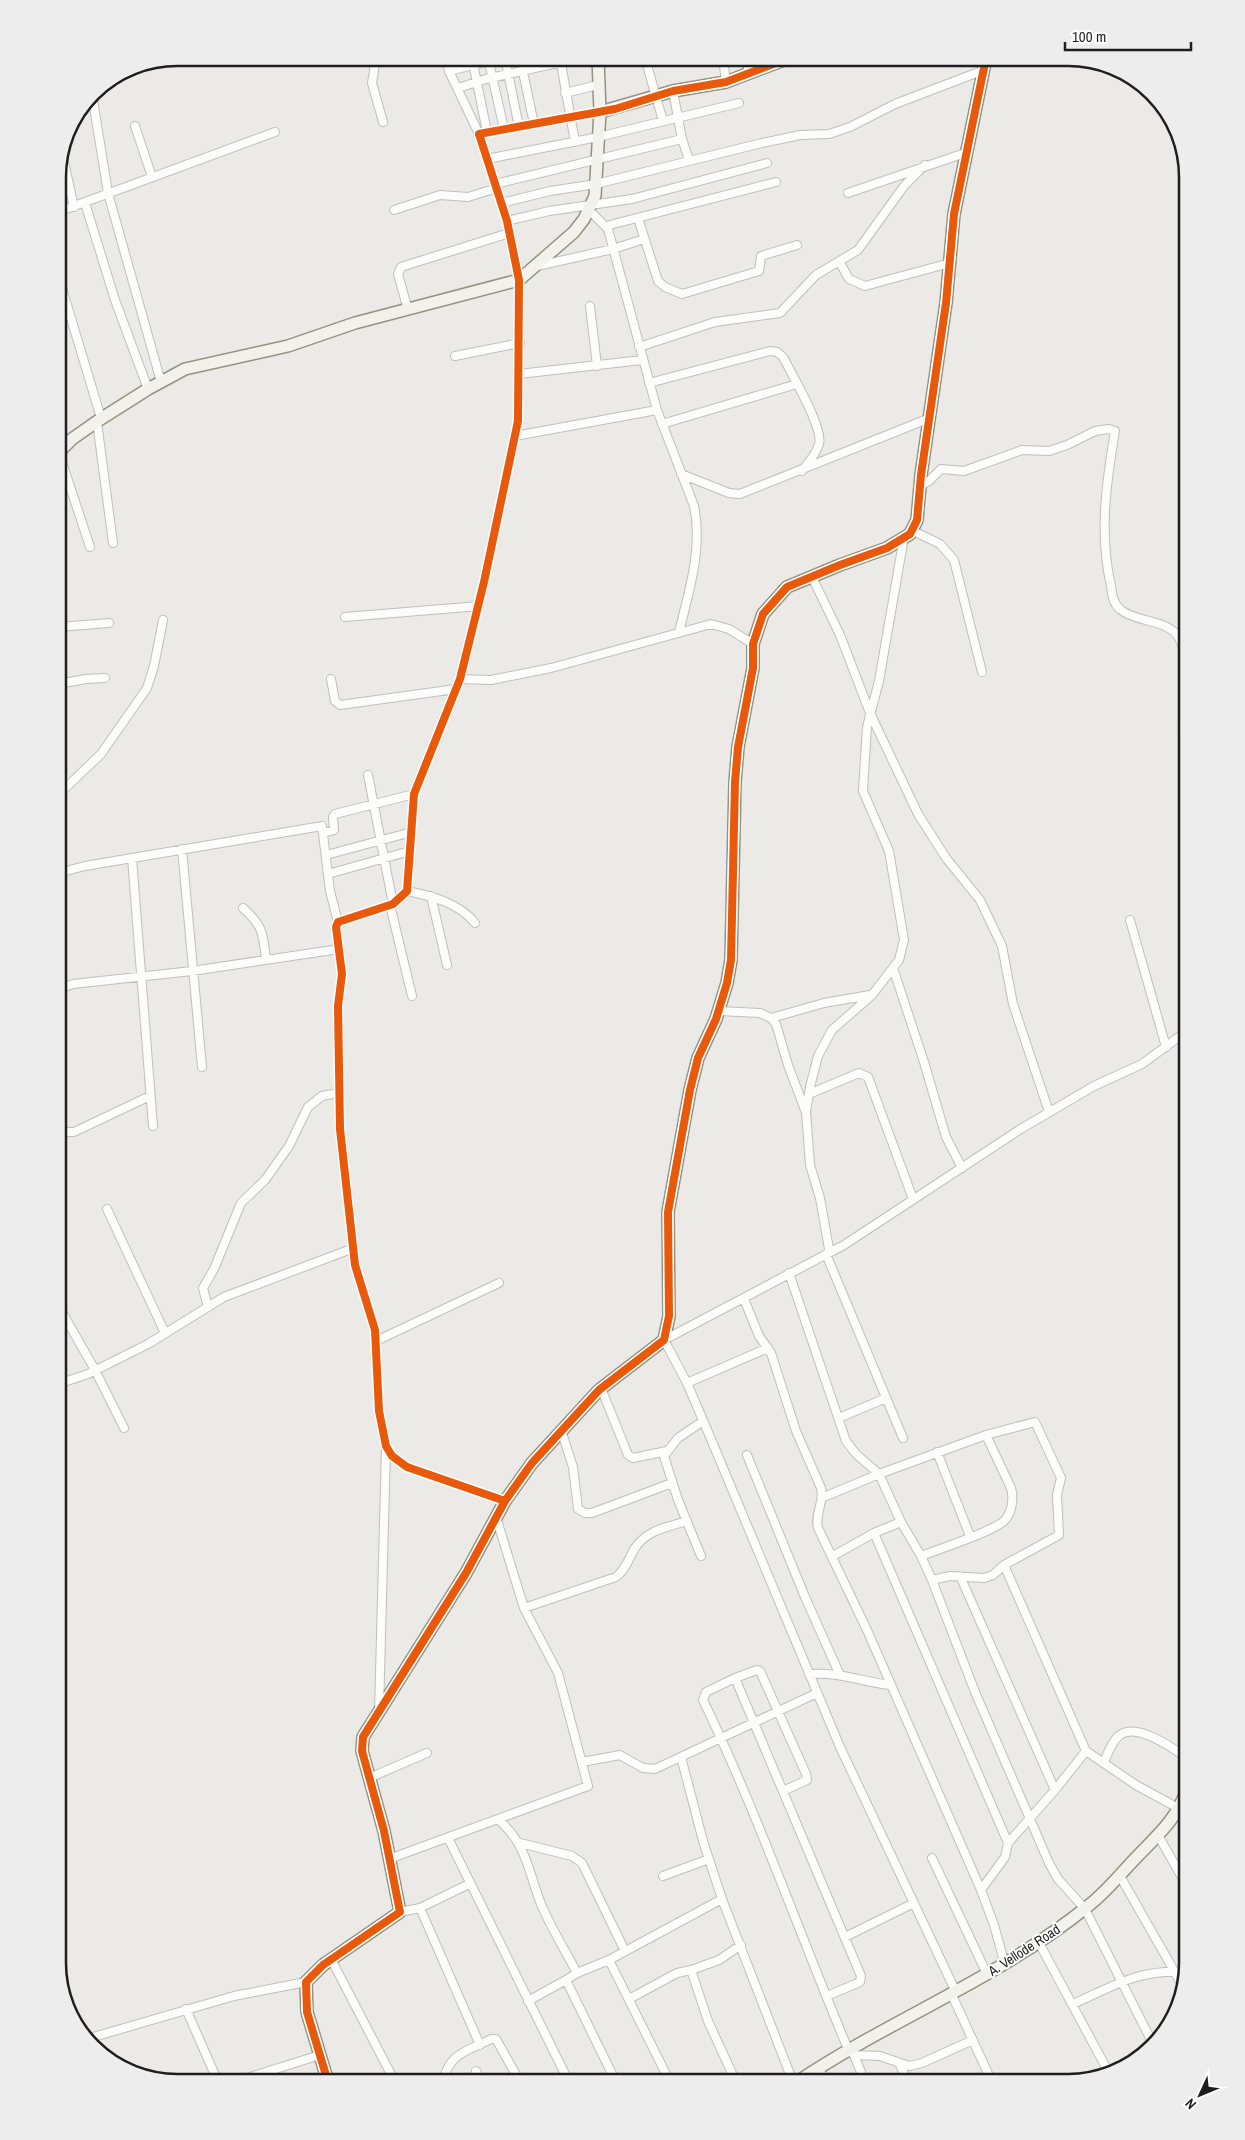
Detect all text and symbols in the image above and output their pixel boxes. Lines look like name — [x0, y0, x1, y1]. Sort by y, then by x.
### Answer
scale bar — [1065, 20, 1191, 52]
text: 100 m — [1072, 26, 1106, 47]
street label: A. Vellode Road — [984, 1920, 1063, 1981]
north arrow — [1175, 2070, 1225, 2120]
text: N — [1181, 2095, 1200, 2113]

